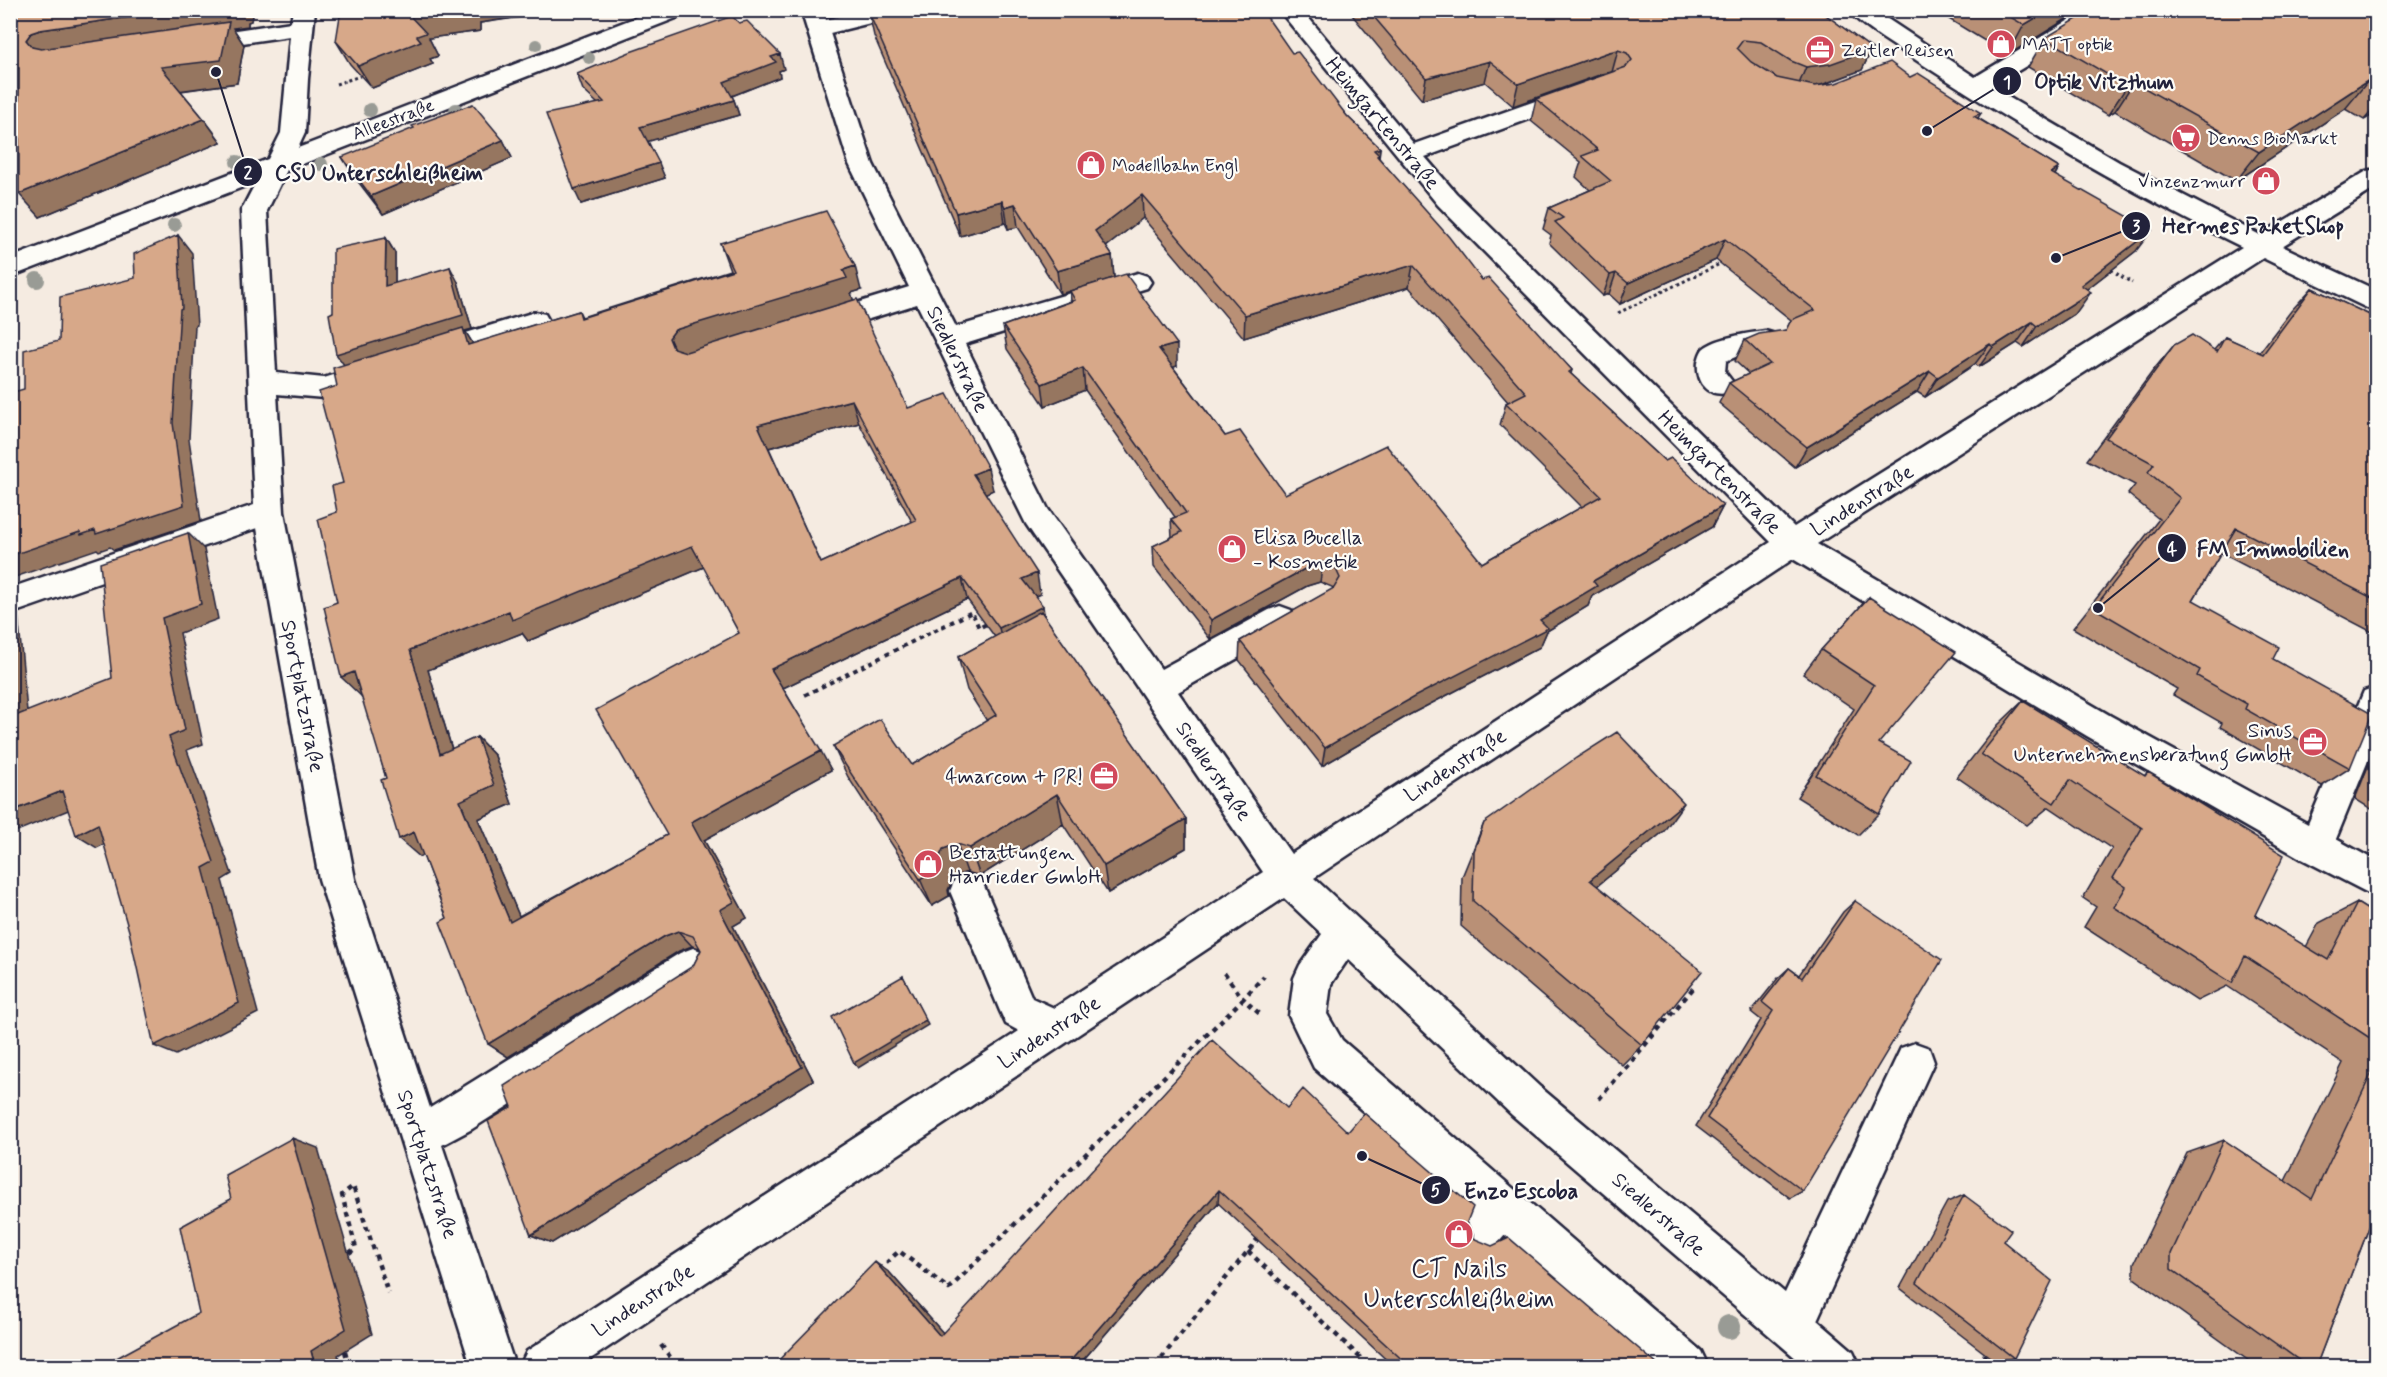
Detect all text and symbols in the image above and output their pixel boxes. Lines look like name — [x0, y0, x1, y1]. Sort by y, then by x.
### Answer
shop icon: MATT optik — [1985, 28, 2017, 60]
place label: MATT optik — [2022, 33, 2113, 57]
office icon: Zeitler Reisen — [1804, 34, 1836, 66]
place label: Zeitler Reisen — [1841, 39, 1954, 63]
street label: Heimgartenstraße — [1317, 51, 1446, 197]
callout: Optik Vitzthum — [1992, 61, 2185, 101]
text: Optik Vitzthum — [2034, 69, 2174, 97]
text: 1 — [2003, 71, 2011, 95]
street label: Alleestraße — [349, 93, 438, 147]
supermarket icon: Denns BioMarkt — [2170, 122, 2202, 154]
place label: Denns BioMarkt — [2207, 127, 2338, 151]
shop icon: Modellbahn Engl — [1075, 149, 1107, 181]
callout: CSU Unterschleißheim — [233, 152, 495, 192]
place label: Modellbahn Engl — [1112, 154, 1238, 179]
text: CSU Unterschleißheim — [275, 160, 483, 188]
text: 2 — [244, 161, 253, 185]
shop icon: Vinzenzmurr — [2250, 165, 2282, 197]
place label: Vinzenzmurr — [2138, 170, 2246, 194]
callout: Hermes PaketShop — [2121, 206, 2355, 246]
text: Hermes PaketShop — [2162, 213, 2344, 241]
text: 3 — [2132, 215, 2141, 239]
street label: Siedlerstraße — [919, 301, 995, 417]
street label: Heimgartenstraße — [1650, 404, 1788, 542]
street label: Lindenstraße — [1806, 458, 1919, 544]
place label: Elisa Bucella - Kosmetik — [1253, 524, 1363, 576]
callout: FM Immobilien — [2157, 528, 2359, 568]
shop icon: Elisa Bucella - Kosmetik — [1216, 533, 1248, 565]
text: FM Immobilien — [2197, 536, 2349, 564]
text: 4 — [2167, 538, 2178, 562]
street label: Sportplatzstraße — [274, 618, 331, 775]
street label: Siedlerstraße — [1169, 716, 1258, 827]
place label: Sinus Unternehmensberatung GmbH — [2014, 717, 2292, 771]
street label: Lindenstraße — [1399, 722, 1512, 809]
office icon: Sinus Unternehmensberatung GmbH — [2297, 726, 2329, 758]
office icon: 4marcom + PR! — [1088, 760, 1120, 792]
place label: 4marcom + PR! — [945, 763, 1083, 791]
place label: Bestattungen Hanrieder GmbH — [949, 839, 1102, 891]
shop icon: Bestattungen Hanrieder GmbH — [912, 848, 944, 880]
street label: Lindenstraße — [993, 989, 1106, 1076]
street label: Sportplatzstraße — [390, 1086, 464, 1242]
street label: Siedlerstraße — [1606, 1166, 1711, 1263]
callout: Enzo Escoba — [1421, 1170, 1591, 1210]
text: Enzo Escoba — [1464, 1178, 1579, 1206]
text: 5 — [1431, 1179, 1442, 1203]
shop icon: CT Nails Unterschleißheim — [1443, 1218, 1475, 1250]
place label: CT Nails Unterschleißheim — [1364, 1253, 1554, 1317]
street label: Lindenstraße — [587, 1257, 700, 1344]

